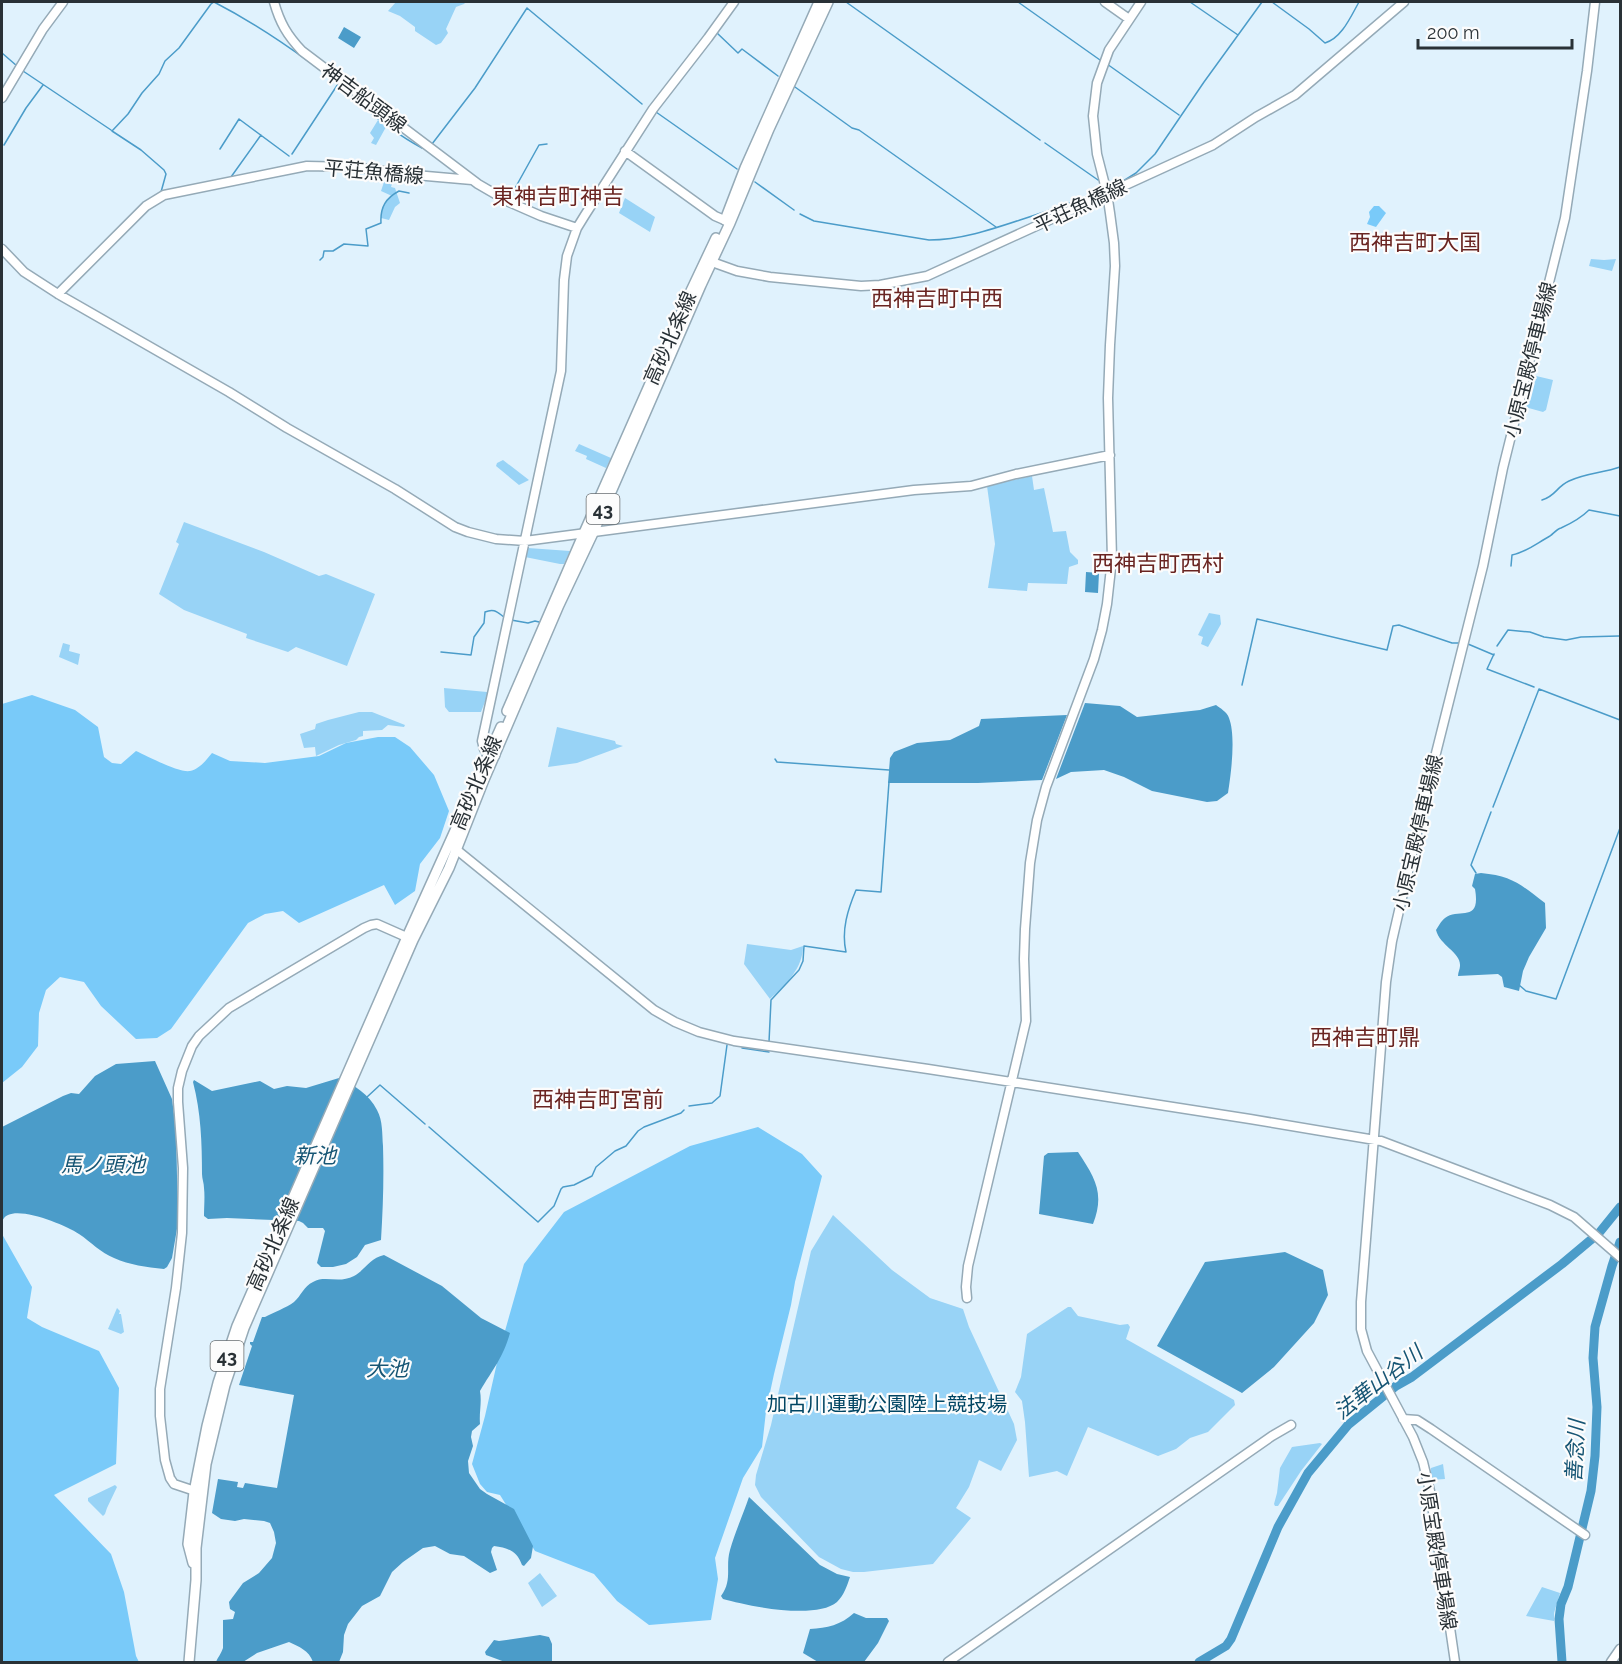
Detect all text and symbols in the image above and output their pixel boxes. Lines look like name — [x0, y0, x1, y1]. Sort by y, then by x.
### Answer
scale bar — [1418, 12, 1572, 50]
text: 200 m — [1427, 22, 1480, 43]
street label: 神吉船頭線 — [317, 58, 411, 138]
street label: 平荘魚橋線 — [323, 156, 425, 188]
street label: 平荘魚橋線 — [1030, 174, 1130, 238]
district label: 東神吉町神吉 — [492, 183, 624, 209]
district label: 西神吉町大国 — [1349, 229, 1481, 255]
street label: 小原宝殿停車場線 — [1499, 279, 1561, 441]
district label: 西神吉町中西 — [871, 285, 1003, 311]
street label: 高砂北条線 — [639, 287, 701, 389]
road number: 43 — [586, 494, 620, 524]
district label: 西神吉町西村 — [1092, 550, 1224, 576]
street label: 高砂北条線 — [445, 732, 507, 834]
street label: 小原宝殿停車場線 — [1388, 752, 1448, 914]
district label: 西神吉町鼎 — [1310, 1024, 1420, 1050]
district label: 西神吉町宮前 — [532, 1086, 664, 1112]
water label: 新池 — [294, 1143, 338, 1168]
water label: 馬ノ頭池 — [61, 1152, 147, 1177]
street label: 高砂北条線 — [242, 1193, 304, 1295]
water label: 法華山谷川 — [1329, 1339, 1429, 1424]
road number: 43 — [210, 1341, 244, 1371]
water label: 大池 — [366, 1356, 410, 1381]
park label: 加古川運動公園陸上競技場 — [767, 1392, 1007, 1416]
water label: 善念川 — [1561, 1417, 1589, 1483]
street label: 小原宝殿停車場線 — [1413, 1470, 1461, 1632]

